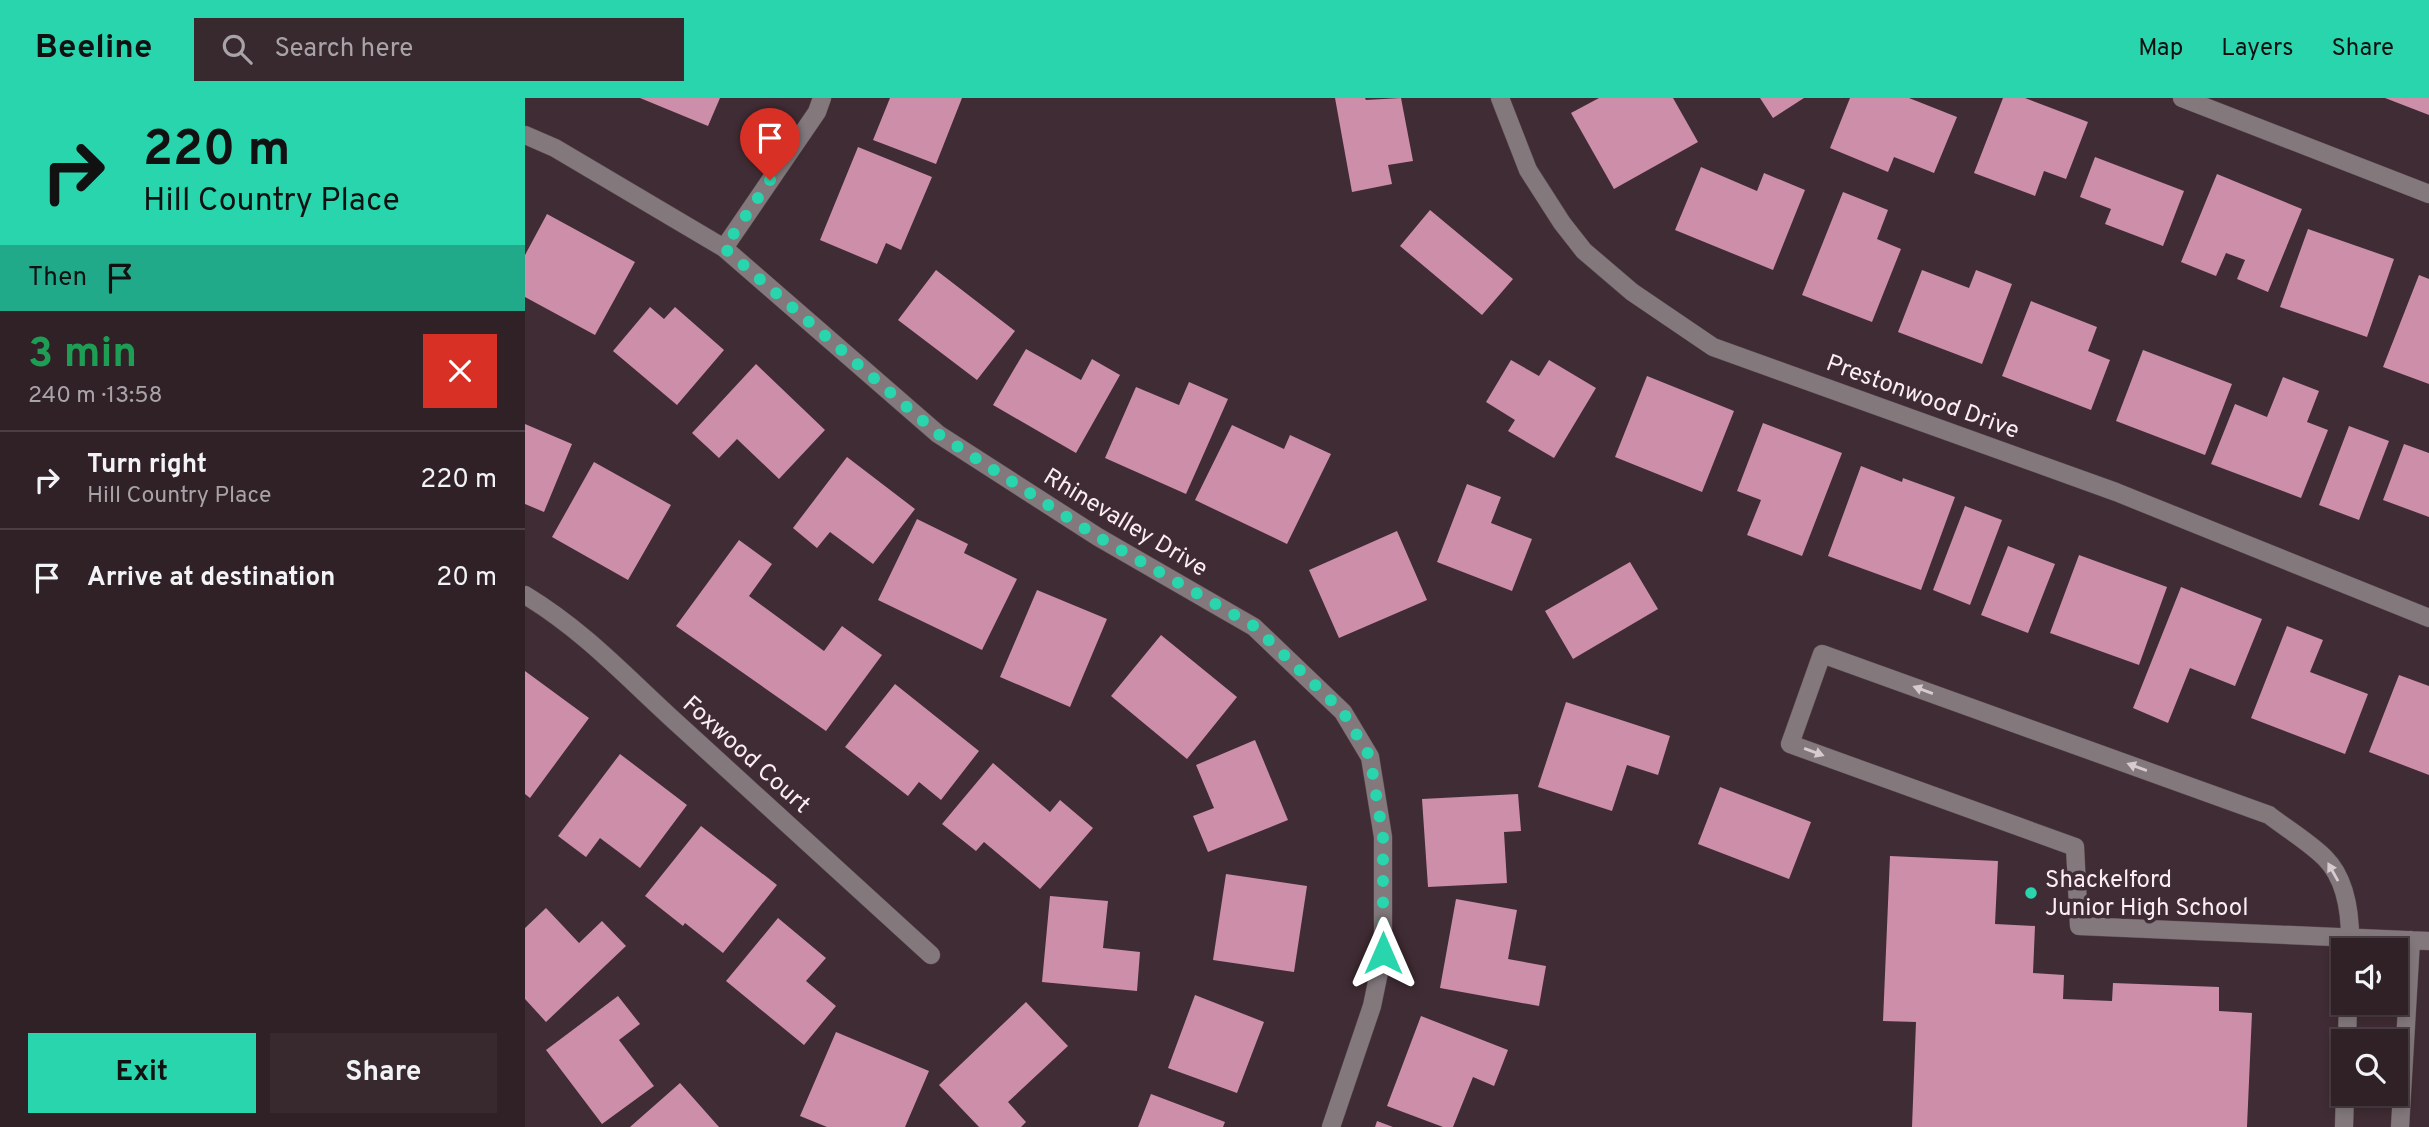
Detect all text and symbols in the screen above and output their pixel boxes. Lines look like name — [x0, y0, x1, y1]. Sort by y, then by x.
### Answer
search box — [194, 18, 684, 81]
text: Beeline — [35, 28, 152, 70]
icon: search — [218, 30, 256, 68]
text: Search here — [274, 33, 413, 66]
text: Map — [2138, 34, 2183, 64]
text: Layers — [2221, 34, 2293, 64]
text: Share — [2331, 34, 2394, 64]
pin — [740, 108, 800, 180]
icon: arrive — [751, 119, 789, 157]
text: 220 m — [143, 121, 290, 183]
icon: right — [28, 126, 119, 217]
text: Hill Country Place — [143, 182, 400, 222]
icon: arrive — [101, 259, 139, 297]
text: Then — [28, 262, 87, 295]
text: 3 min — [28, 329, 137, 382]
button: close — [423, 334, 497, 408]
street label: Prestonwood Drive — [1822, 349, 2023, 447]
text: 240 m · 13:58 — [28, 382, 163, 411]
text: Turn right — [87, 449, 207, 482]
icon: right — [28, 461, 66, 499]
street label: Rhinevalley Drive — [1037, 463, 1213, 585]
text: 220 m — [420, 464, 497, 497]
text: Hill Country Place — [87, 482, 271, 511]
icon: arrive — [28, 559, 66, 597]
text: Arrive at destination — [87, 562, 335, 595]
text: 20 m — [436, 562, 497, 595]
one-way arrow — [1912, 684, 1933, 695]
street label: Foxwood Court — [676, 690, 816, 821]
one-way arrow — [1803, 747, 1824, 758]
one-way arrow — [2126, 761, 2147, 772]
one-way arrow — [2327, 862, 2339, 881]
place label: Shackelford Junior High School — [2045, 866, 2248, 924]
marker: Shackelford Junior High School — [2023, 885, 2039, 901]
position arrow — [1346, 916, 1420, 990]
map controls — [2331, 938, 2408, 1106]
button: sound — [2331, 938, 2408, 1015]
button: search — [2331, 1029, 2408, 1106]
button: Exit — [28, 1033, 256, 1113]
button: Share — [270, 1033, 497, 1113]

